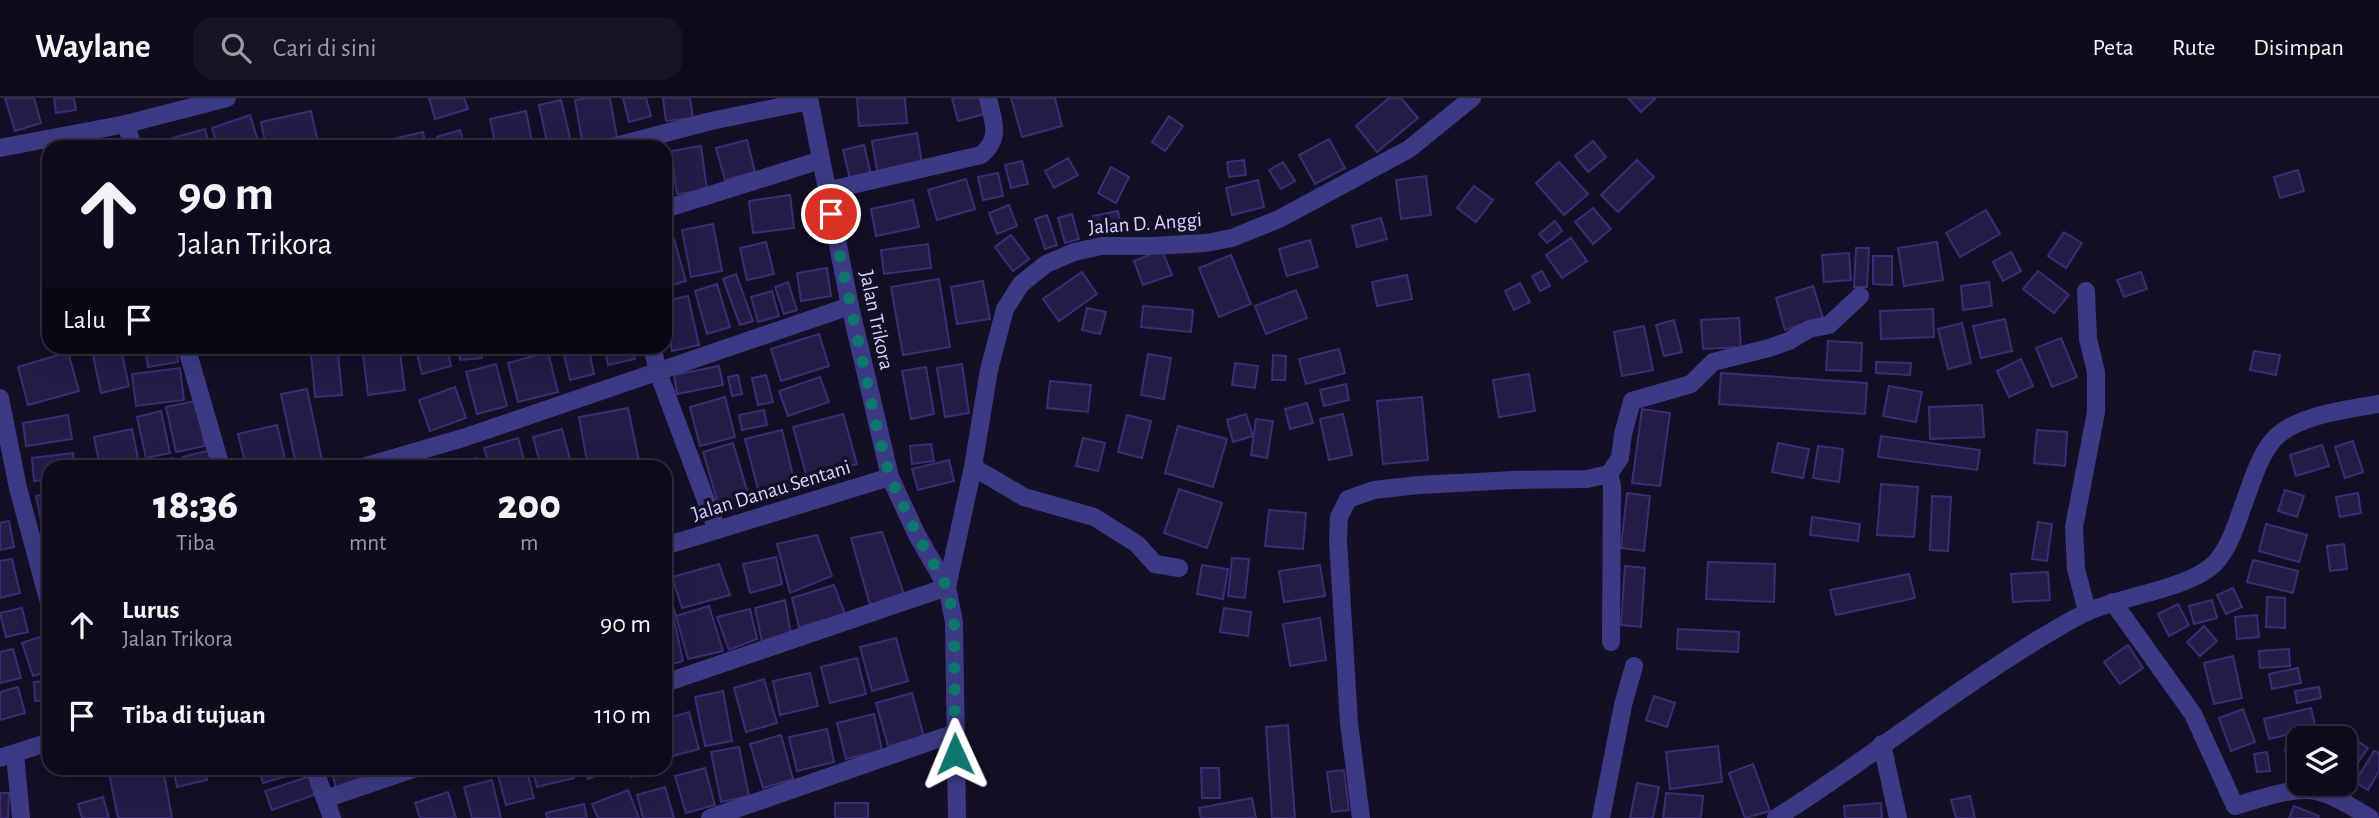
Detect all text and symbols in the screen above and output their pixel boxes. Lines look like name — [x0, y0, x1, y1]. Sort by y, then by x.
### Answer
search box — [193, 17, 683, 80]
icon: search — [217, 29, 255, 67]
text: Waylane — [35, 31, 151, 64]
text: Cari di sini — [273, 35, 377, 61]
text: Peta — [2093, 36, 2134, 60]
text: Rute — [2172, 36, 2215, 60]
text: Disimpan — [2253, 36, 2344, 60]
icon: ahead — [63, 168, 154, 259]
text: 90 m — [178, 170, 274, 219]
pin — [801, 184, 861, 244]
icon: arrive — [812, 195, 850, 233]
street label: Jalan D. Anggi — [1087, 209, 1203, 238]
text: Jalan Trikora — [178, 228, 332, 260]
street label: Jalan Trikora — [856, 268, 897, 372]
icon: arrive — [120, 301, 158, 339]
text: Lalu — [63, 307, 106, 333]
street label: Jalan Danau Sentani — [689, 456, 853, 525]
text: 18:36 — [153, 484, 238, 526]
text: 3 — [359, 484, 377, 526]
text: 200 — [497, 484, 561, 526]
text: Tiba — [176, 532, 215, 555]
text: mnt — [349, 532, 386, 555]
text: m — [520, 532, 538, 555]
text: Lurus — [122, 597, 179, 623]
icon: ahead — [63, 606, 101, 644]
text: 90 m — [600, 611, 651, 637]
text: Jalan Trikora — [122, 628, 233, 651]
icon: arrive — [63, 697, 101, 735]
text: Tiba di tujuan — [122, 702, 266, 728]
text: 110 m — [594, 702, 651, 728]
position arrow — [918, 717, 992, 791]
map controls — [2287, 726, 2357, 796]
button: layers — [2287, 726, 2357, 796]

